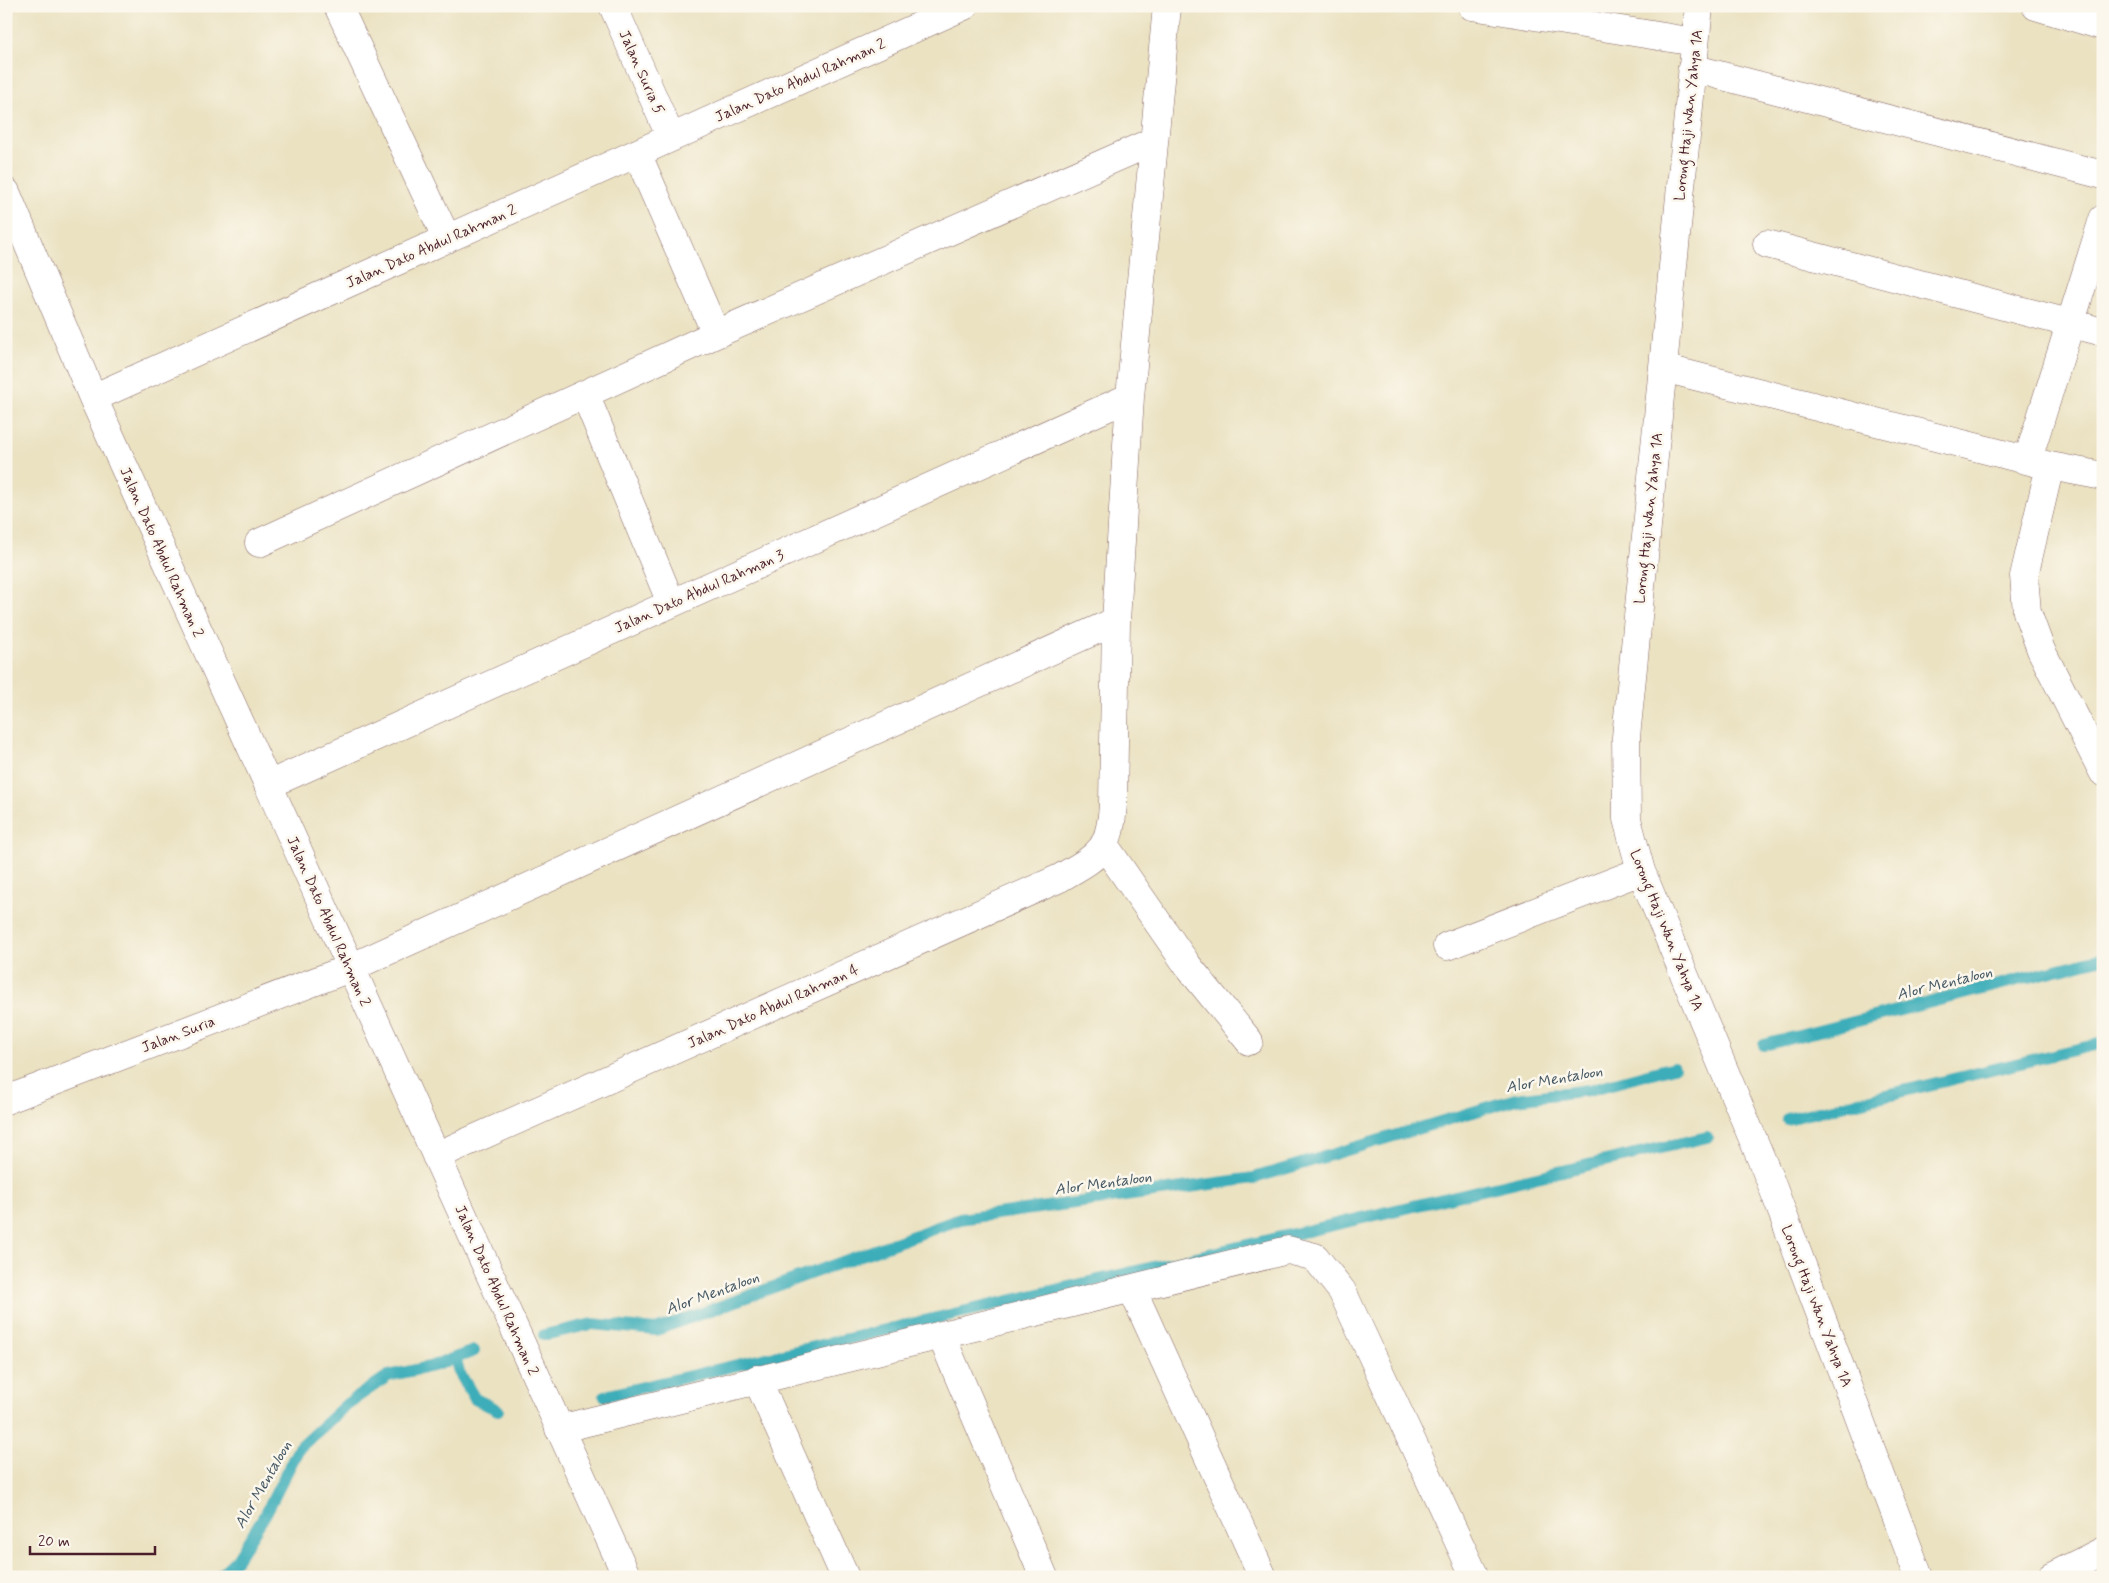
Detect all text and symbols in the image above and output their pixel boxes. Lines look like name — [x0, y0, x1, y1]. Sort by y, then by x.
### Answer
street label: Jalan Suria 5 — [614, 27, 669, 118]
street label: Lorong Haji Wan Yahya 1A — [1670, 28, 1709, 202]
street label: Jalan Dato Abdul Rahman 2 — [712, 34, 889, 128]
street label: Jalan Dato Abdul Rahman 2 — [343, 200, 520, 294]
street label: Lorong Haji Wan Yahya 1A — [1630, 431, 1669, 605]
street label: Jalan Dato Abdul Rahman 2 — [114, 464, 208, 641]
street label: Jalan Dato Abdul Rahman 3 — [611, 545, 788, 638]
street label: Jalan Dato Abdul Rahman 2 — [281, 833, 375, 1010]
street label: Lorong Haji Wan Yahya 1A — [1624, 847, 1708, 1014]
street label: Jalan Dato Abdul Rahman 4 — [685, 960, 863, 1054]
water label: Alor Mentaloon — [1894, 961, 1994, 1005]
street label: Jalan Suria — [139, 1012, 218, 1058]
water label: Alor Mentaloon — [1504, 1061, 1604, 1098]
water label: Alor Mentaloon — [1053, 1166, 1153, 1201]
street label: Jalan Dato Abdul Rahman 2 — [449, 1202, 543, 1379]
street label: Lorong Haji Wan Yahya 1A — [1775, 1222, 1856, 1391]
water label: Alor Mentaloon — [663, 1267, 762, 1320]
water label: Alor Mentaloon — [230, 1437, 297, 1532]
scale bar — [30, 1523, 155, 1555]
text: 20 m — [38, 1532, 70, 1552]

